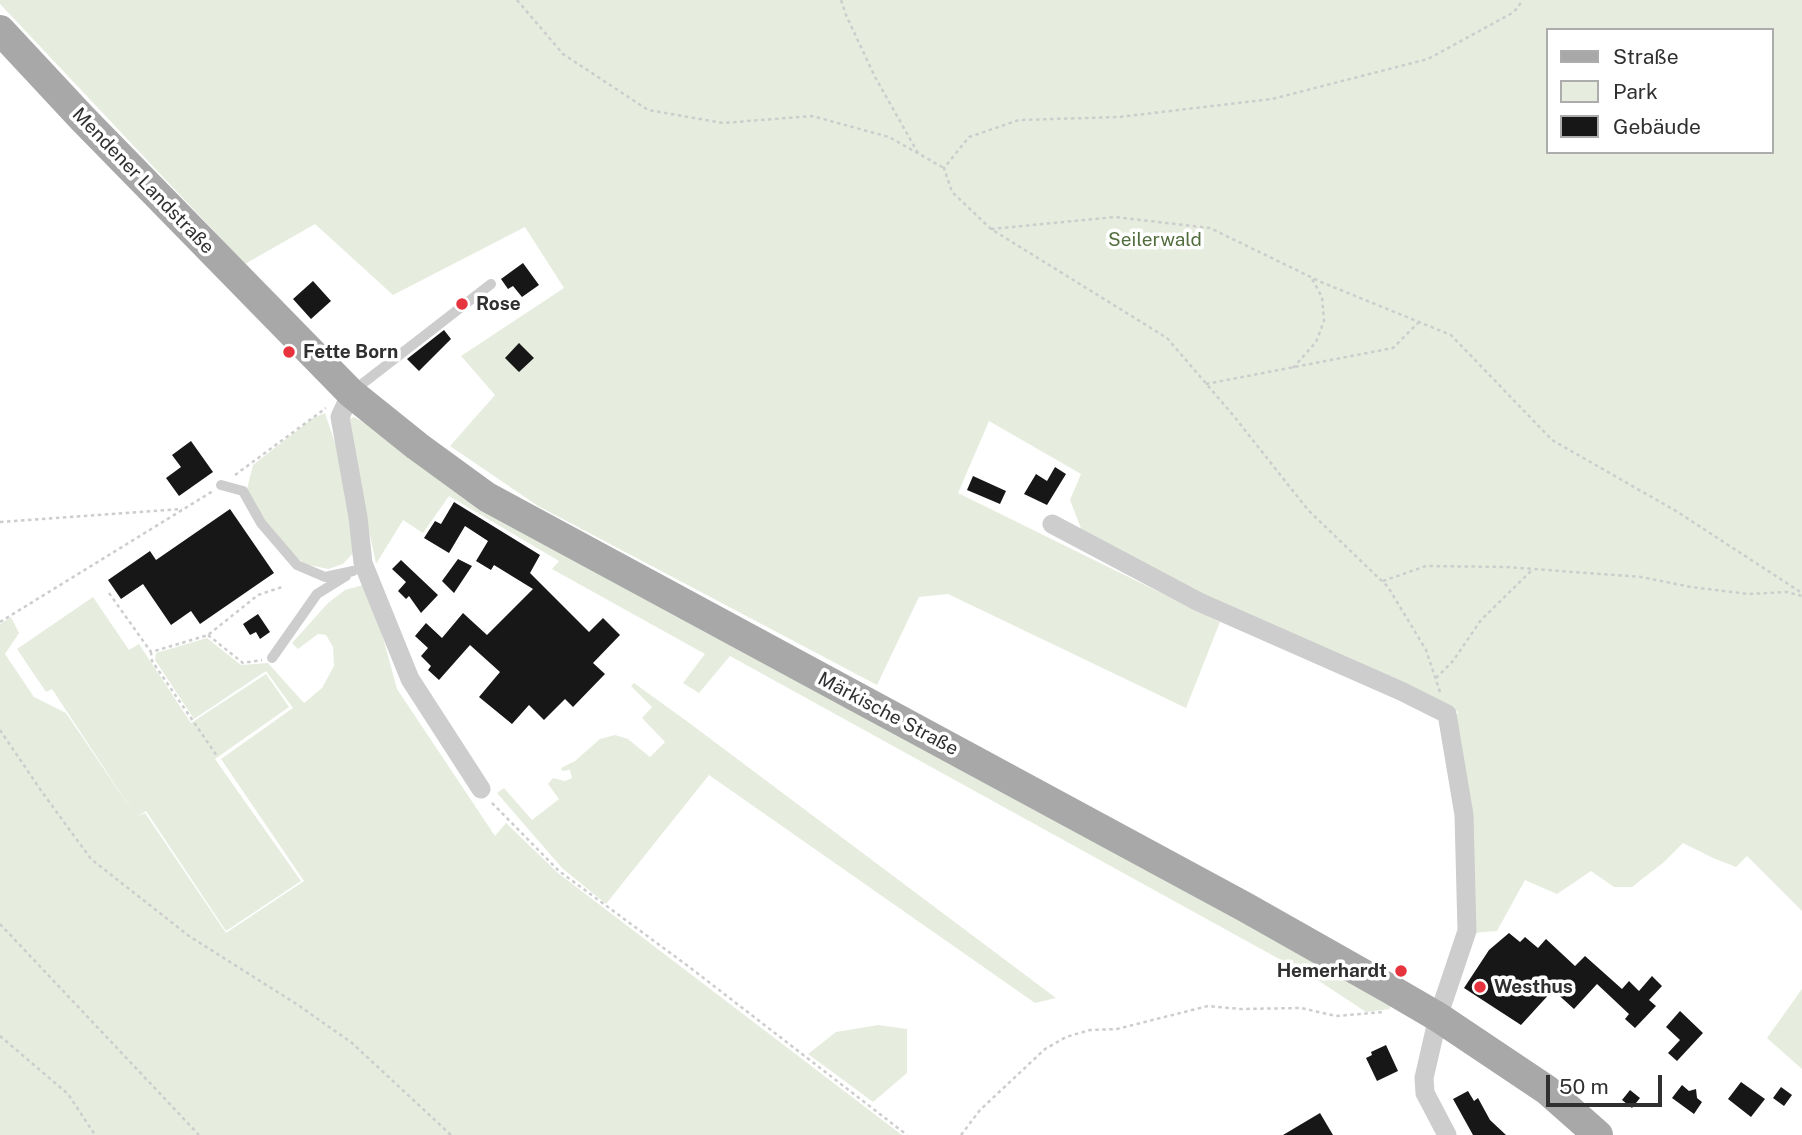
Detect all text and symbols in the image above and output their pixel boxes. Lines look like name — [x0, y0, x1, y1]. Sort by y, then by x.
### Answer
legend — [1546, 28, 1774, 154]
text: Straße — [1613, 44, 1679, 69]
text: Park — [1613, 79, 1658, 104]
street label: Mendener Landstraße — [67, 103, 219, 259]
text: Gebäude — [1613, 114, 1701, 139]
park label: Seilerwald — [1108, 229, 1202, 251]
place label: Rose — [476, 293, 521, 315]
marker: Rose — [454, 296, 470, 312]
place label: Fette Born — [303, 341, 398, 363]
marker: Fette Born — [281, 344, 297, 360]
street label: Märkische Straße — [814, 667, 962, 761]
place label: Hemerhardt — [1277, 960, 1387, 982]
marker: Hemerhardt — [1393, 963, 1409, 979]
place label: Westhus — [1494, 976, 1573, 998]
marker: Westhus — [1472, 979, 1488, 995]
scale bar — [1550, 1062, 1666, 1106]
text: 50 m — [1559, 1074, 1609, 1099]

